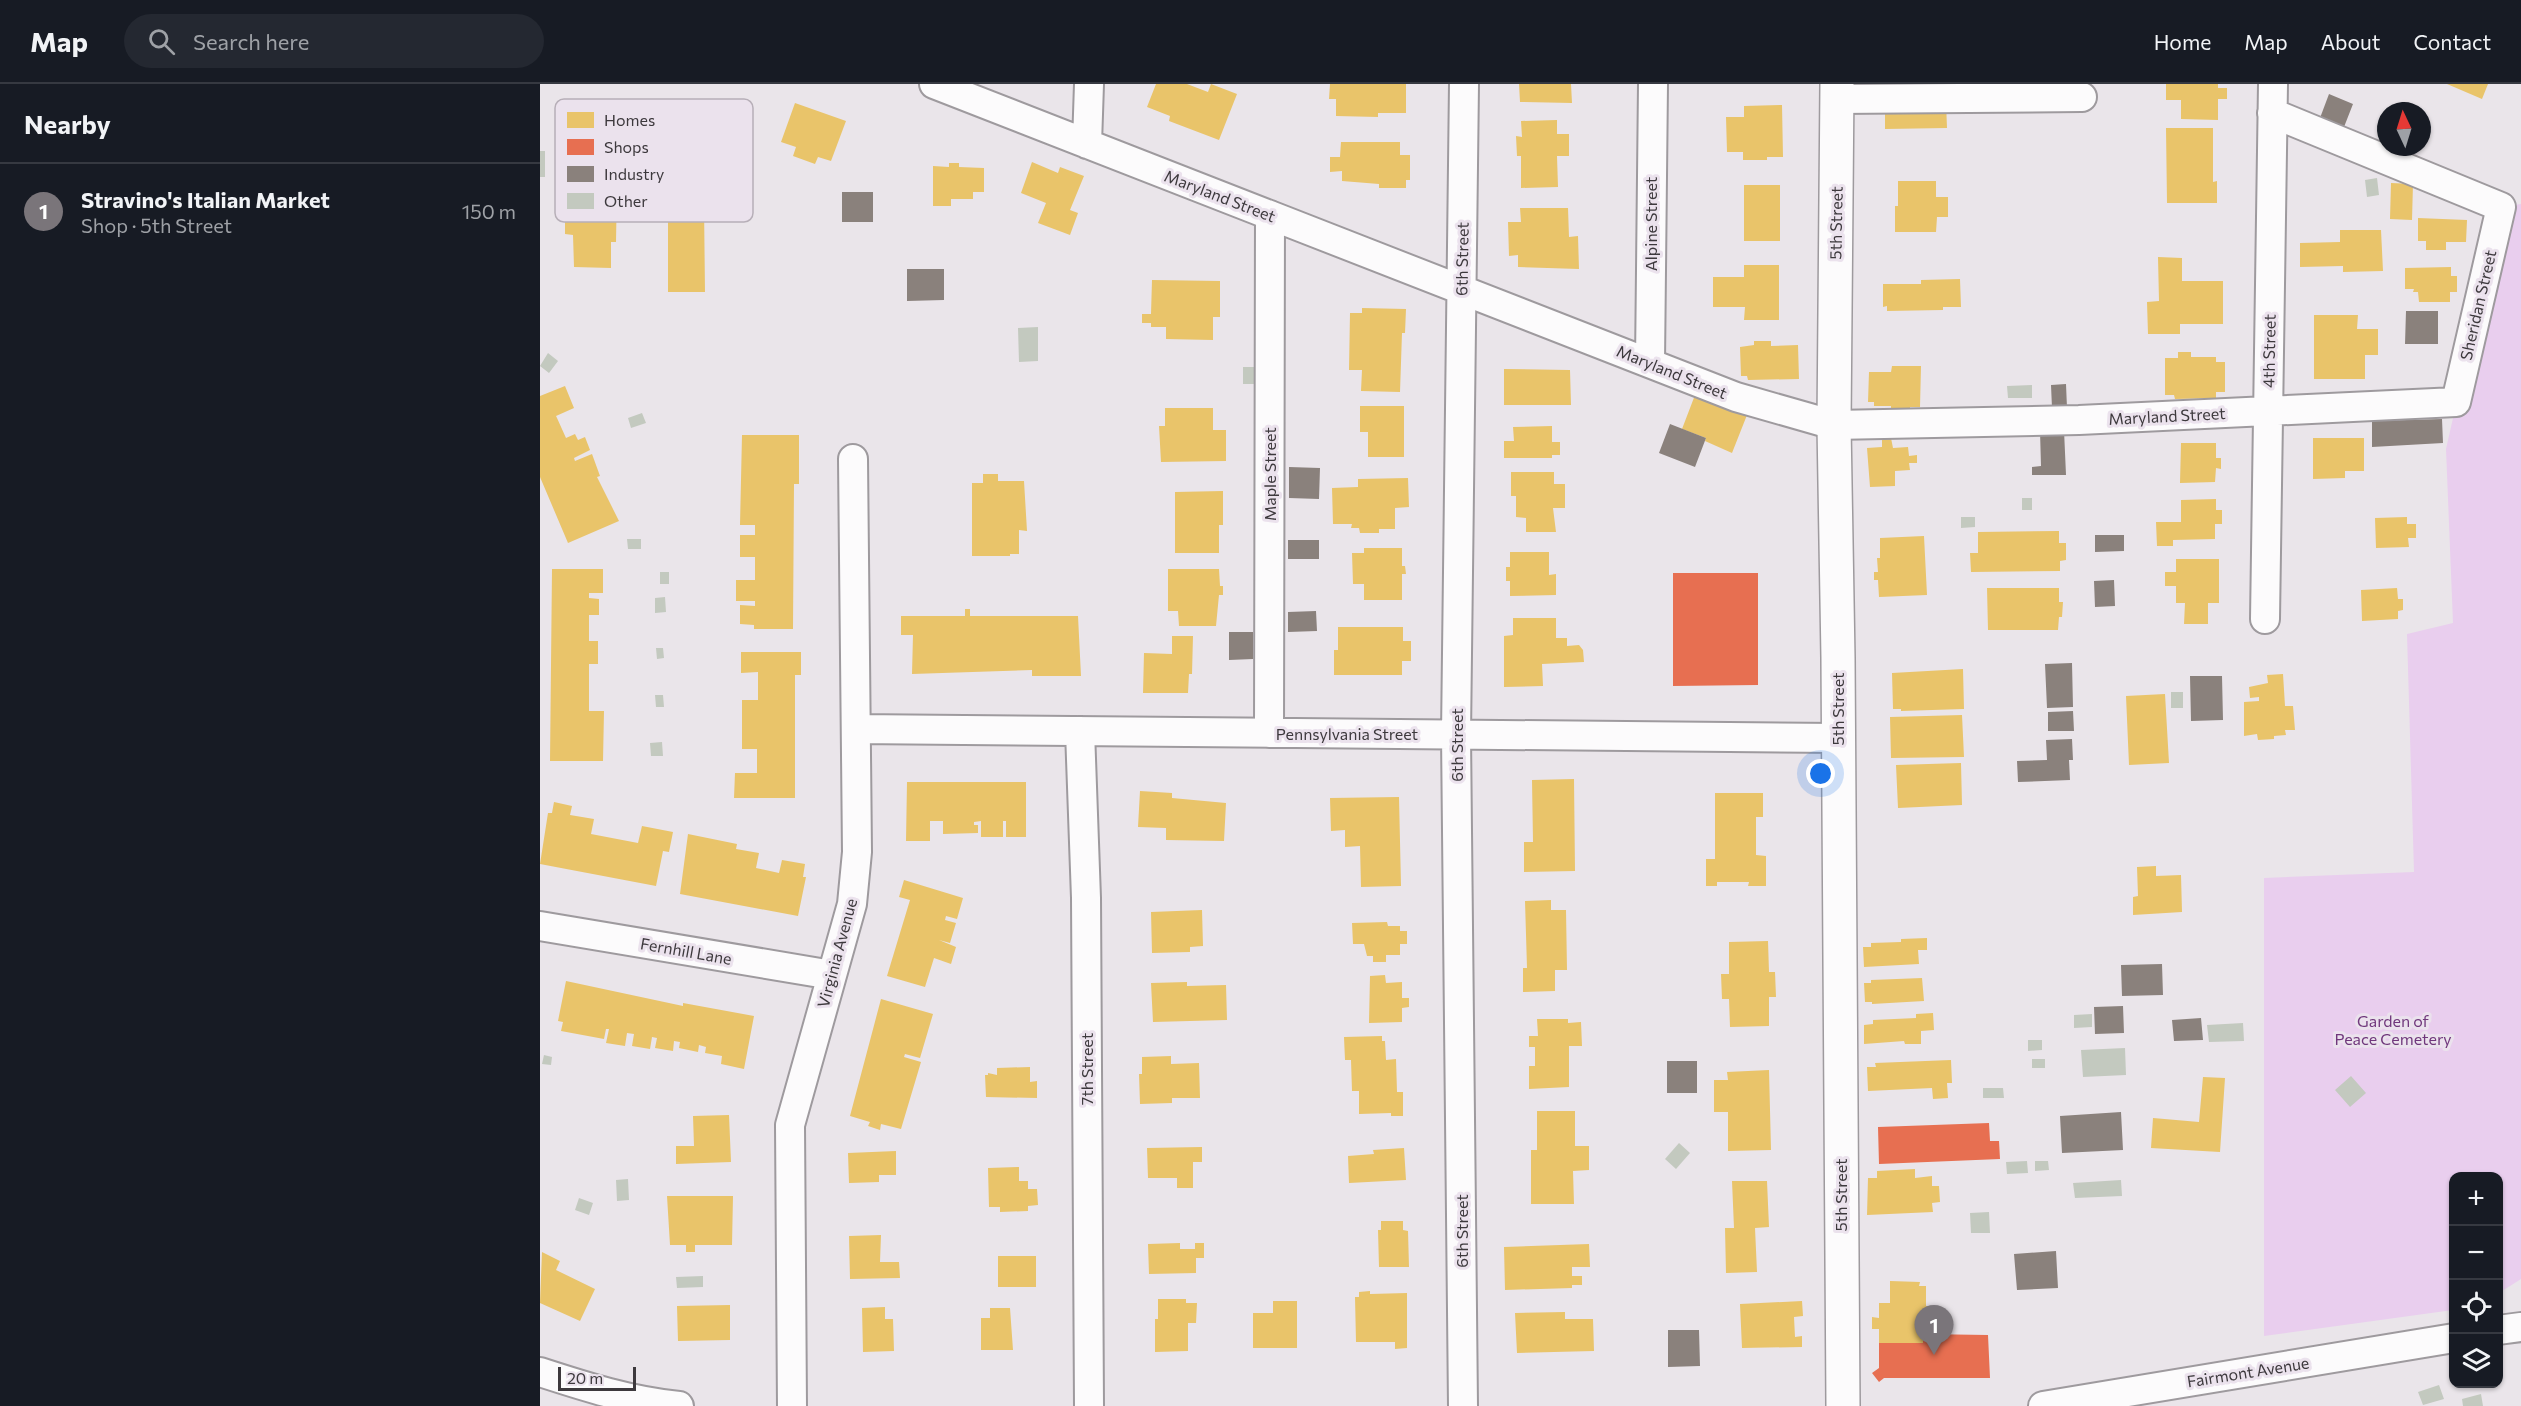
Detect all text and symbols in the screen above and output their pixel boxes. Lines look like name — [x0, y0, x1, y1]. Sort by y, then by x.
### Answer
search box — [124, 14, 544, 68]
text: Map — [30, 24, 88, 58]
icon: search — [145, 25, 178, 58]
text: Search here — [193, 28, 309, 55]
text: Home — [2154, 29, 2211, 54]
text: Map — [2244, 29, 2288, 54]
text: About — [2321, 29, 2380, 54]
text: Contact — [2413, 29, 2491, 54]
legend — [555, 99, 753, 222]
north arrow — [2377, 102, 2431, 156]
text: Nearby — [24, 108, 111, 139]
text: Homes — [604, 110, 655, 129]
text: Shops — [604, 137, 649, 156]
text: Industry — [604, 164, 664, 183]
street label: Maryland Street — [1162, 166, 1279, 226]
street label: Alpine Street — [1641, 176, 1660, 271]
text: Stravino's Italian Market — [81, 186, 330, 213]
street label: 5th Street — [1825, 186, 1846, 260]
text: Other — [604, 191, 648, 210]
text: 1 — [39, 199, 48, 223]
text: 150 m — [462, 199, 516, 223]
text: Shop · 5th Street — [81, 213, 232, 237]
street label: 6th Street — [1451, 222, 1472, 296]
street label: Sheridan Street — [2456, 247, 2500, 362]
street label: 4th Street — [2258, 314, 2279, 388]
street label: Maryland Street — [1614, 341, 1731, 402]
street label: Maryland Street — [2108, 403, 2226, 428]
street label: Maple Street — [1260, 427, 1279, 521]
street label: 5th Street — [1828, 672, 1847, 746]
street label: 6th Street — [1447, 708, 1466, 782]
street label: Pennsylvania Street — [1276, 724, 1419, 743]
your location — [1806, 759, 1835, 788]
street label: Virginia Avenue — [813, 896, 860, 1010]
street label: Fernhill Lane — [639, 933, 733, 968]
park label: Garden of Peace Cemetery — [2334, 1011, 2452, 1048]
street label: 7th Street — [1077, 1032, 1096, 1105]
street label: 5th Street — [1831, 1158, 1850, 1232]
map controls — [2449, 1172, 2503, 1388]
button: + — [2449, 1172, 2503, 1226]
street label: 6th Street — [1452, 1194, 1471, 1268]
button: − — [2449, 1226, 2503, 1280]
button: locate — [2449, 1280, 2503, 1334]
pin: 1 — [1914, 1306, 1954, 1355]
button: layers — [2449, 1334, 2503, 1388]
street label: Fairmont Avenue — [2185, 1352, 2310, 1391]
scale bar — [558, 1364, 636, 1392]
text: 20 m — [567, 1368, 603, 1387]

